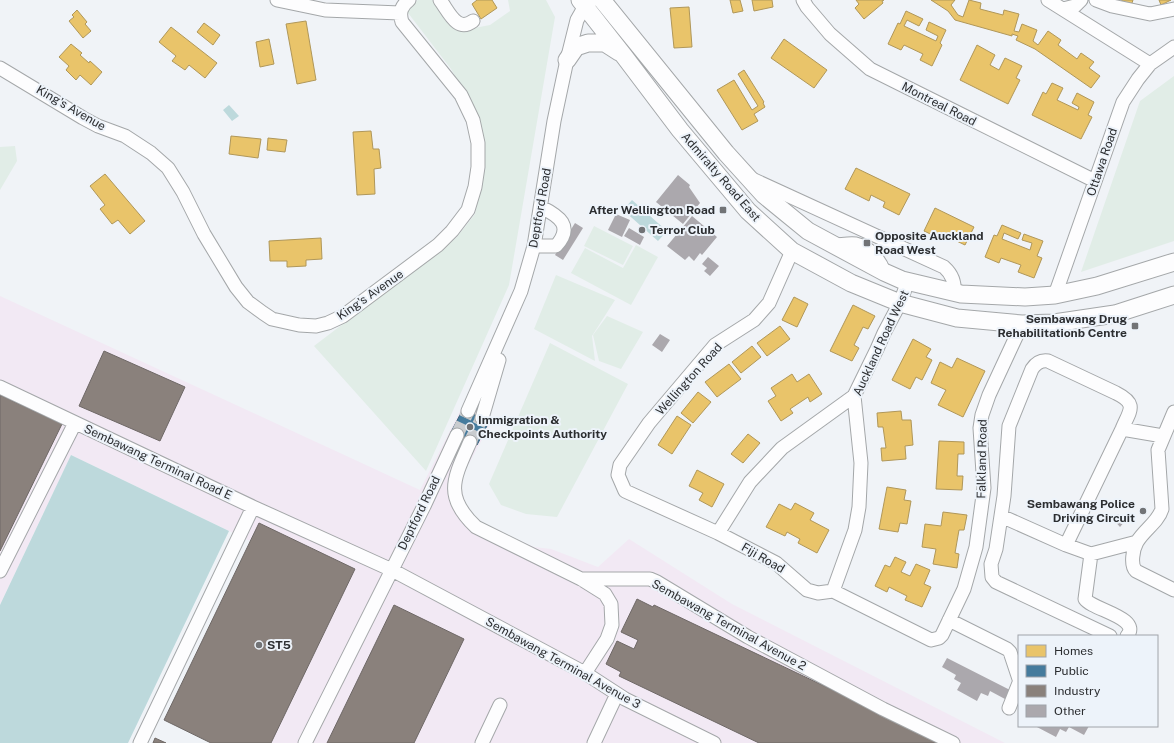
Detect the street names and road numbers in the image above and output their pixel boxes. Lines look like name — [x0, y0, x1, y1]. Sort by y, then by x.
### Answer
street label: Montreal Road — [899, 79, 979, 129]
street label: King's Avenue — [34, 82, 108, 134]
street label: Ottawa Road — [1084, 126, 1120, 198]
street label: Admiralty Road East — [679, 130, 764, 225]
street label: Deptford Road — [526, 167, 554, 249]
street label: King's Avenue — [334, 267, 406, 323]
street label: Auckland Road West — [850, 288, 912, 398]
street label: Wellington Road — [653, 340, 725, 418]
street label: Falkland Road — [974, 419, 990, 499]
street label: Sembawang Terminal Road E — [82, 421, 234, 503]
street label: Deptford Road — [395, 474, 443, 552]
street label: Fiji Road — [739, 540, 787, 576]
street label: Sembawang Terminal Avenue 2 — [649, 577, 809, 673]
street label: Sembawang Terminal Avenue 3 — [483, 615, 643, 711]

